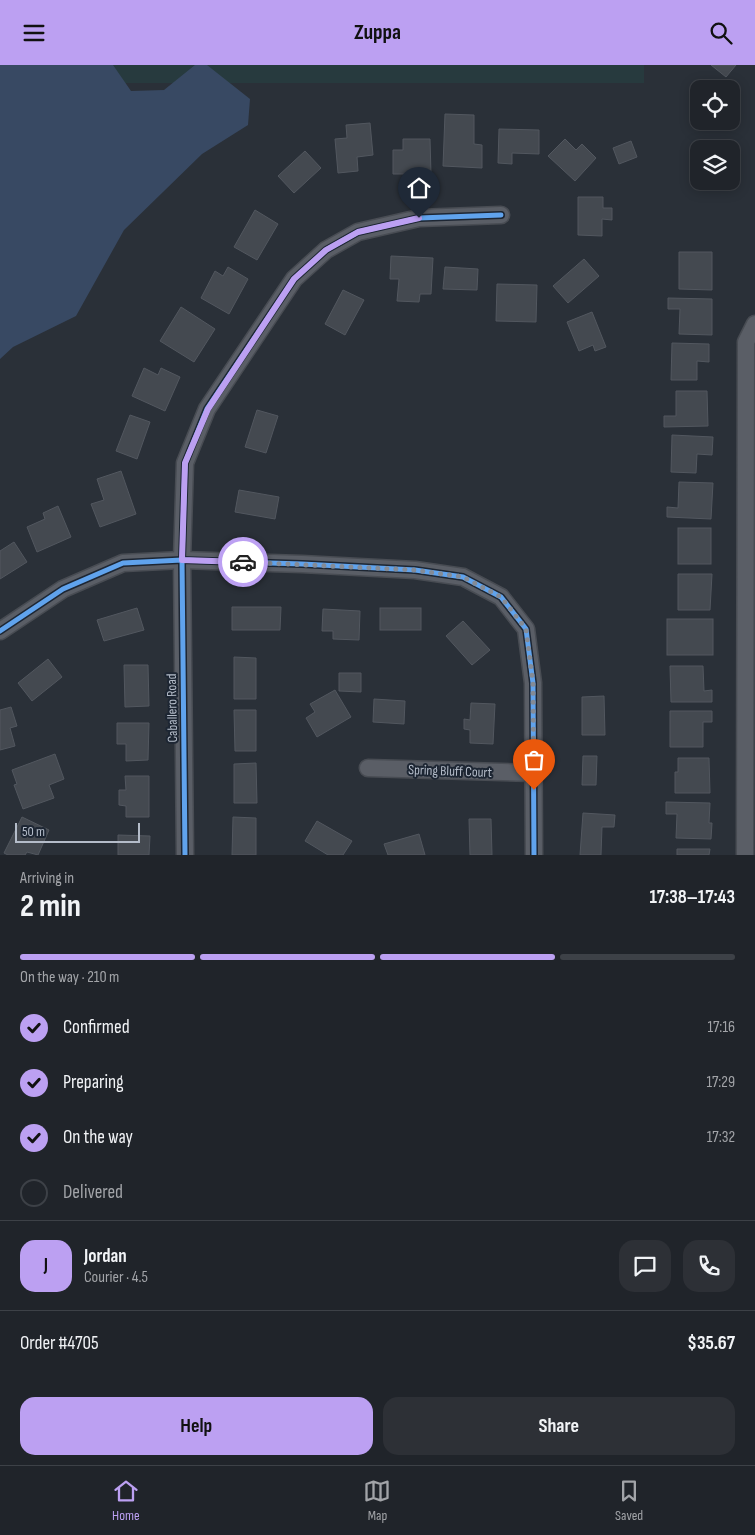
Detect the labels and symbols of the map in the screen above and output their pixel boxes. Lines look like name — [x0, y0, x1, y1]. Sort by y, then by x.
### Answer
pin — [398, 167, 440, 218]
courier — [218, 537, 268, 587]
street label: Caballero Road — [163, 673, 181, 743]
pin — [513, 739, 555, 790]
street label: Spring Bluff Court — [408, 761, 492, 781]
scale bar — [15, 820, 140, 843]

